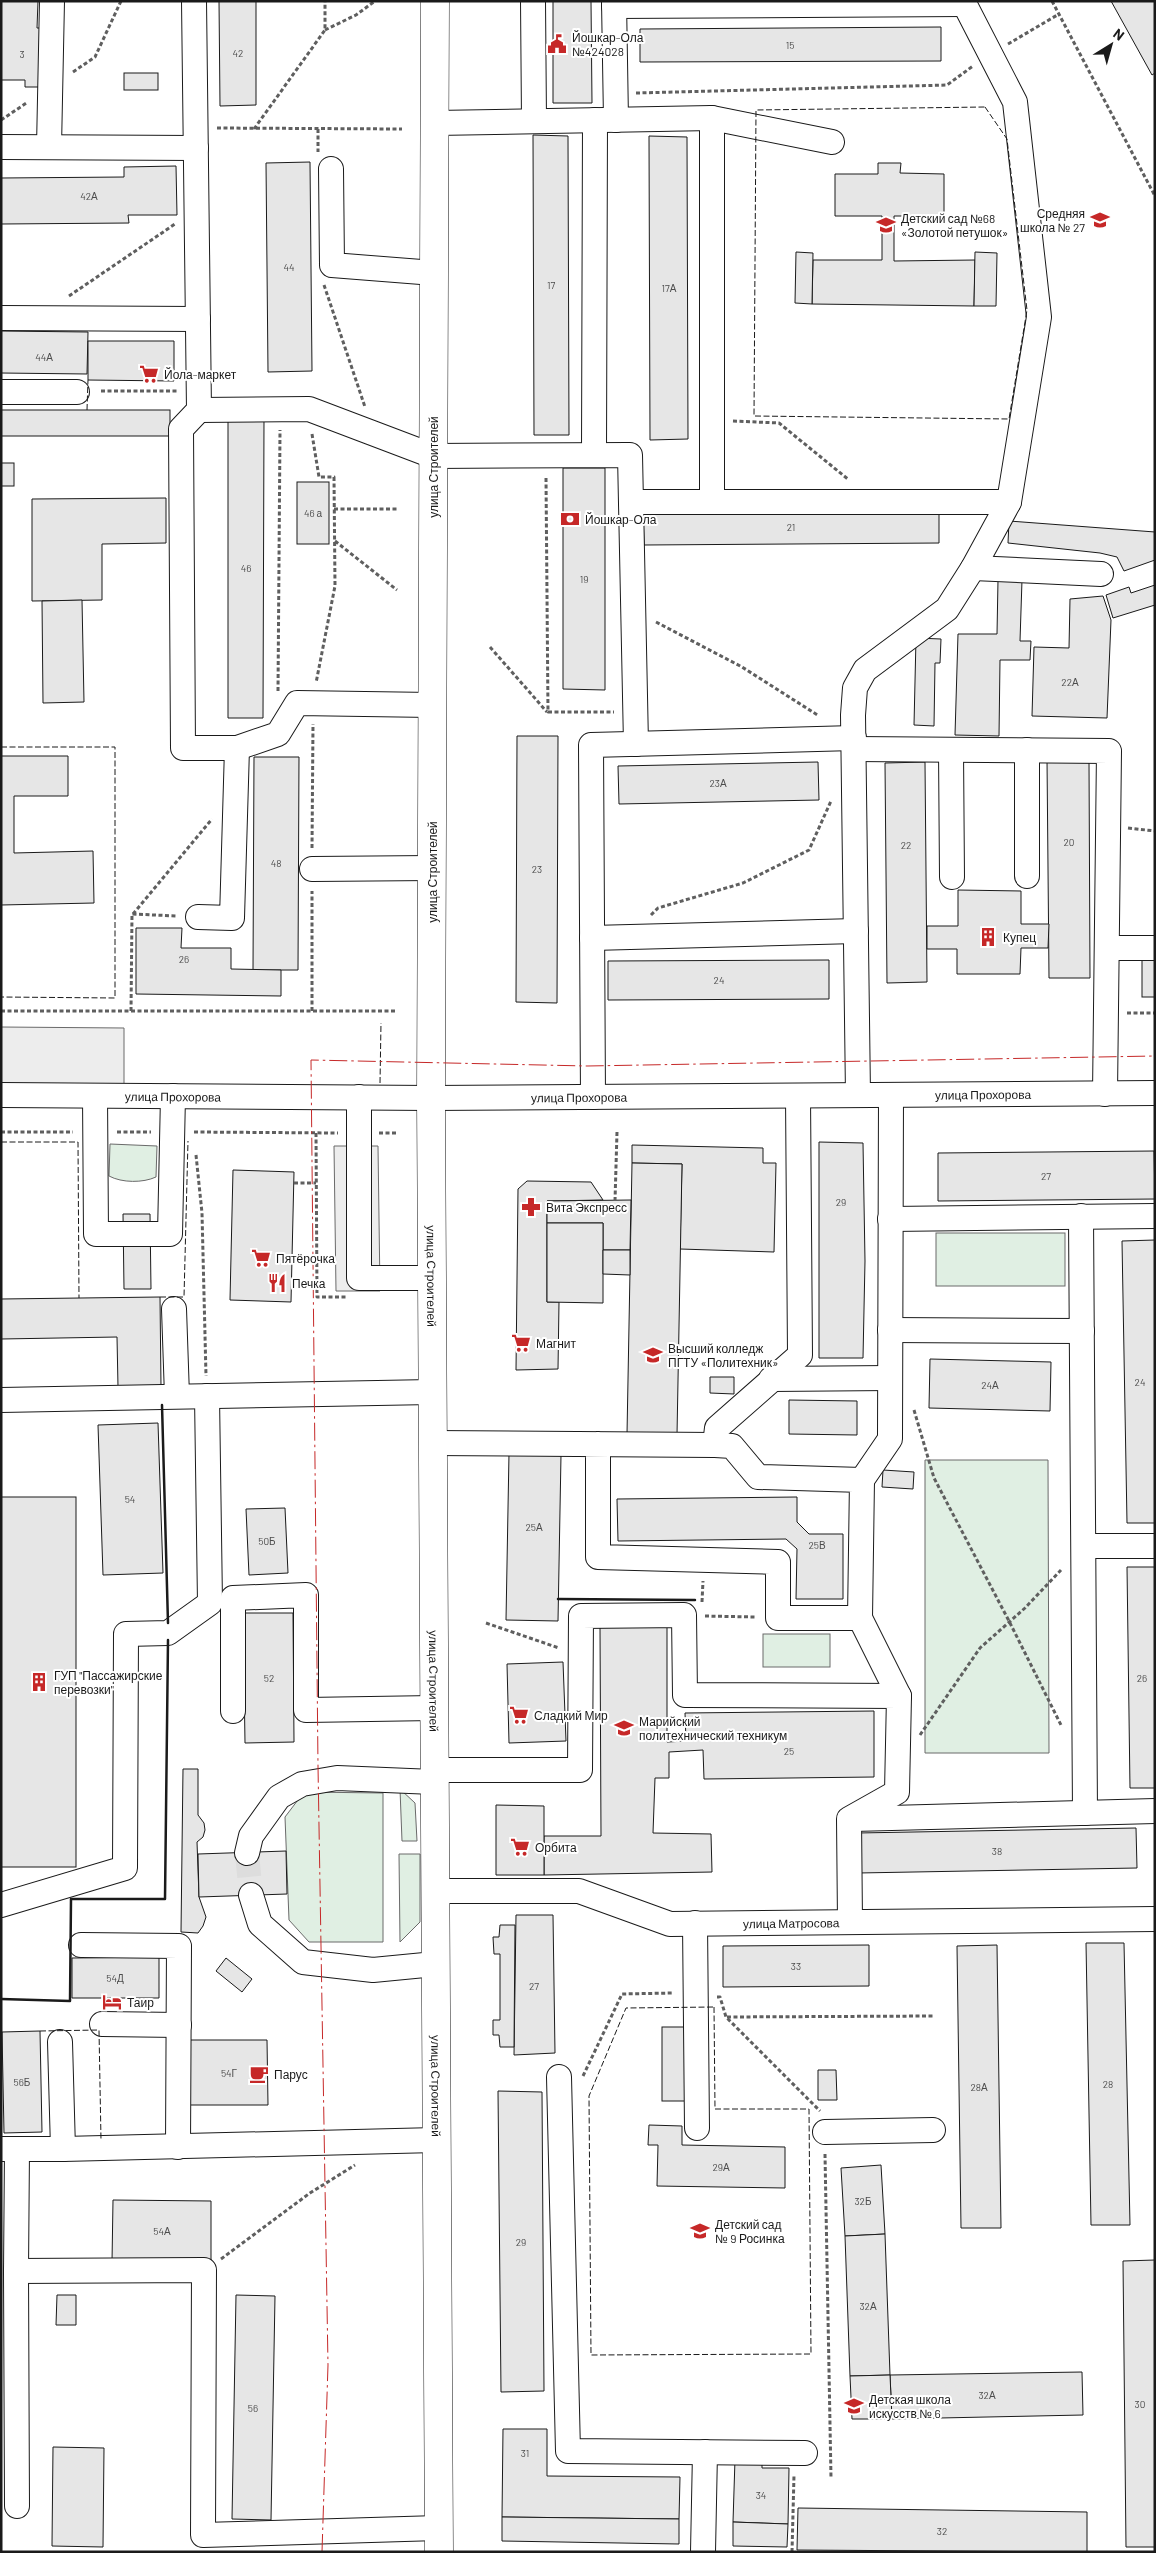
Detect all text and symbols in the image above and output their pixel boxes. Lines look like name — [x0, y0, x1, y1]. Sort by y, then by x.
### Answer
north arrow — [1086, 20, 1136, 70]
text: N — [1110, 25, 1128, 44]
place label: Йошкар-Ола №424028 — [572, 30, 644, 58]
public building icon: Йошкар-Ола №424028 — [546, 33, 568, 55]
house number: 15 — [786, 39, 794, 51]
house number: 42 — [233, 47, 243, 59]
house number: 3 — [19, 48, 25, 60]
house number: 42А — [80, 190, 98, 202]
place label: Средняя школа № 27 — [1020, 206, 1085, 234]
school or university icon: Средняя школа № 27 — [1089, 209, 1111, 231]
place label: Детский сад №68 «Золотой петушок» — [901, 211, 1008, 240]
school or university icon: Детский сад №68 «Золотой петушок» — [875, 214, 897, 236]
house number: 44 — [283, 261, 295, 273]
house number: 17 — [547, 279, 555, 291]
house number: 17А — [662, 282, 677, 294]
house number: 44А — [35, 351, 53, 363]
supermarket icon: Йола-маркет — [138, 363, 160, 385]
place label: Йола-маркет — [164, 367, 237, 382]
street label: улица Строителей — [426, 416, 441, 518]
house number: 46 а — [304, 507, 323, 519]
bank icon: Йошкар-Ола — [559, 508, 581, 530]
place label: Йошкар-Ола — [585, 512, 657, 527]
house number: 21 — [787, 521, 795, 533]
house number: 46 — [241, 562, 251, 574]
house number: 19 — [580, 573, 588, 585]
house number: 22А — [1061, 676, 1079, 688]
house number: 23А — [709, 777, 727, 789]
street label: улица Строителей — [425, 821, 440, 923]
house number: 20 — [1063, 836, 1075, 848]
house number: 22 — [901, 839, 911, 851]
house number: 48 — [271, 857, 281, 869]
house number: 23 — [532, 863, 542, 875]
building icon: Купец — [977, 926, 999, 948]
place label: Купец — [1003, 930, 1036, 945]
house number: 26 — [179, 953, 189, 965]
house number: 24 — [714, 974, 724, 986]
street label: улица Прохорова — [935, 1087, 1031, 1103]
street label: улица Прохорова — [125, 1089, 221, 1104]
street label: улица Прохорова — [531, 1090, 627, 1105]
house number: 27 — [1041, 1170, 1051, 1182]
pharmacy icon: Вита Экспресс — [520, 1196, 542, 1218]
house number: 29 — [836, 1196, 846, 1208]
place label: Вита Экспресс — [546, 1200, 627, 1215]
street label: улица Строителей — [424, 1225, 439, 1327]
supermarket icon: Пятёрочка — [250, 1247, 272, 1269]
place label: Пятёрочка — [276, 1251, 335, 1266]
restaurant icon: Печка — [266, 1272, 288, 1294]
place label: Печка — [292, 1276, 326, 1290]
supermarket icon: Магнит — [510, 1332, 532, 1354]
place label: Магнит — [536, 1336, 577, 1350]
place label: Высший колледж ПГТУ «Политехник» — [668, 1341, 779, 1369]
school or university icon: Высший колледж ПГТУ «Политехник» — [642, 1344, 664, 1366]
house number: 24 — [1135, 1376, 1145, 1388]
house number: 24А — [981, 1379, 999, 1391]
house number: 54 — [125, 1493, 135, 1505]
house number: 25А — [525, 1521, 543, 1533]
house number: 50Б — [258, 1535, 276, 1547]
house number: 25В — [808, 1539, 826, 1551]
street label: улица Строителей — [426, 1630, 441, 1732]
place label: ГУП "Пассажирские перевозки" — [54, 1668, 163, 1697]
building icon: ГУП "Пассажирские перевозки" — [28, 1671, 50, 1693]
house number: 52 — [264, 1672, 274, 1684]
house number: 26 — [1137, 1672, 1147, 1684]
supermarket icon: Сладкий Мир — [508, 1704, 530, 1726]
place label: Сладкий Мир — [534, 1708, 608, 1723]
place label: Марийский политехнический техникум — [639, 1714, 787, 1743]
school or university icon: Марийский политехнический техникум — [613, 1717, 635, 1739]
house number: 25 — [784, 1745, 794, 1757]
supermarket icon: Орбита — [509, 1836, 531, 1858]
place label: Орбита — [535, 1840, 577, 1855]
house number: 38 — [992, 1845, 1002, 1857]
street label: улица Матросова — [743, 1915, 840, 1931]
house number: 33 — [791, 1960, 801, 1972]
house number: 54Д — [106, 1972, 124, 1984]
house number: 27 — [529, 1980, 539, 1992]
hotel icon: Таир — [101, 1991, 123, 2013]
place label: Таир — [127, 1995, 154, 2010]
street label: улица Строителей — [428, 2035, 444, 2137]
cafe icon: Парус — [248, 2063, 270, 2085]
house number: 54Г — [221, 2067, 238, 2079]
place label: Парус — [274, 2067, 308, 2082]
house number: 56Б — [14, 2076, 31, 2088]
house number: 28 — [1103, 2078, 1113, 2090]
house number: 28А — [970, 2081, 988, 2093]
house number: 29А — [712, 2161, 730, 2173]
house number: 32Б — [854, 2195, 872, 2207]
place label: Детский сад № 9 Росинка — [715, 2217, 785, 2245]
school or university icon: Детский сад № 9 Росинка — [689, 2220, 711, 2242]
house number: 54А — [153, 2225, 171, 2237]
house number: 29 — [516, 2236, 526, 2248]
house number: 32А — [859, 2300, 877, 2312]
house number: 32А — [978, 2389, 996, 2401]
place label: Детская школа искусств № 6 — [869, 2392, 951, 2421]
school or university icon: Детская школа искусств № 6 — [843, 2395, 865, 2417]
house number: 30 — [1135, 2398, 1145, 2410]
house number: 56 — [248, 2402, 258, 2414]
house number: 31 — [521, 2447, 529, 2459]
house number: 34 — [756, 2489, 766, 2501]
house number: 32 — [937, 2525, 947, 2537]

